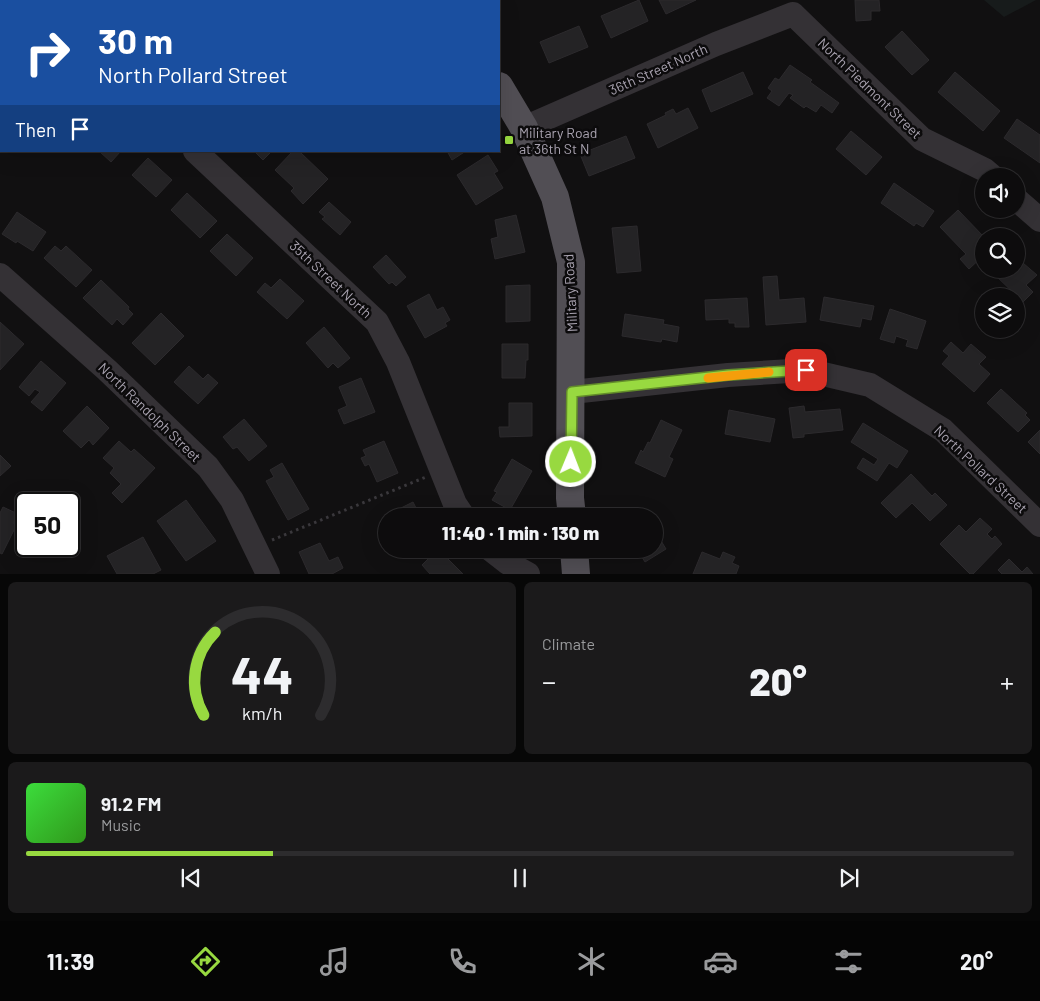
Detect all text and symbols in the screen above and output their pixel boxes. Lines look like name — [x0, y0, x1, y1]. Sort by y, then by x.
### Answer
text: 30 m — [98, 19, 173, 61]
icon: right — [15, 20, 80, 85]
street label: North Piedmont Street — [815, 34, 925, 142]
street label: 36th Street North — [606, 40, 710, 98]
text: North Pollard Street — [98, 61, 288, 87]
icon: arrive — [66, 115, 94, 143]
text: Then — [15, 118, 56, 141]
place label: Military Road at 36th St N — [519, 124, 597, 157]
marker: Military Road at 36th St N — [503, 134, 515, 146]
map controls — [975, 168, 1025, 338]
button: sound — [975, 168, 1025, 218]
button: search — [975, 228, 1025, 278]
street label: 35th Street North — [286, 237, 376, 321]
street label: Military Road — [559, 253, 581, 333]
button: layers — [975, 288, 1025, 338]
pin — [785, 349, 827, 391]
icon: arrive — [792, 356, 820, 384]
street label: North Randolph Street — [95, 359, 205, 465]
street label: North Pollard Street — [931, 422, 1031, 516]
position arrow — [544, 435, 596, 487]
speed limit sign: 50 — [15, 492, 80, 557]
text: 11:40 · 1 min · 130 m — [442, 521, 599, 544]
text: Climate — [542, 634, 595, 653]
text: 44 — [231, 642, 293, 704]
text: 20° — [749, 658, 807, 704]
text: − — [542, 664, 556, 698]
text: + — [1000, 664, 1014, 698]
text: km/h — [242, 702, 282, 724]
text: 91.2 FM — [101, 792, 161, 815]
text: Music — [101, 815, 141, 834]
icon: previous — [177, 864, 205, 892]
icon: pause — [506, 864, 534, 892]
icon: next — [835, 864, 863, 892]
icon: directions — [188, 944, 223, 979]
icon: music — [317, 944, 352, 979]
icon: phone — [445, 944, 480, 979]
icon: climate — [574, 944, 609, 979]
icon: car — [703, 944, 738, 979]
icon: filters — [831, 944, 866, 979]
text: 11:39 — [47, 948, 94, 974]
text: 20° — [960, 948, 993, 974]

